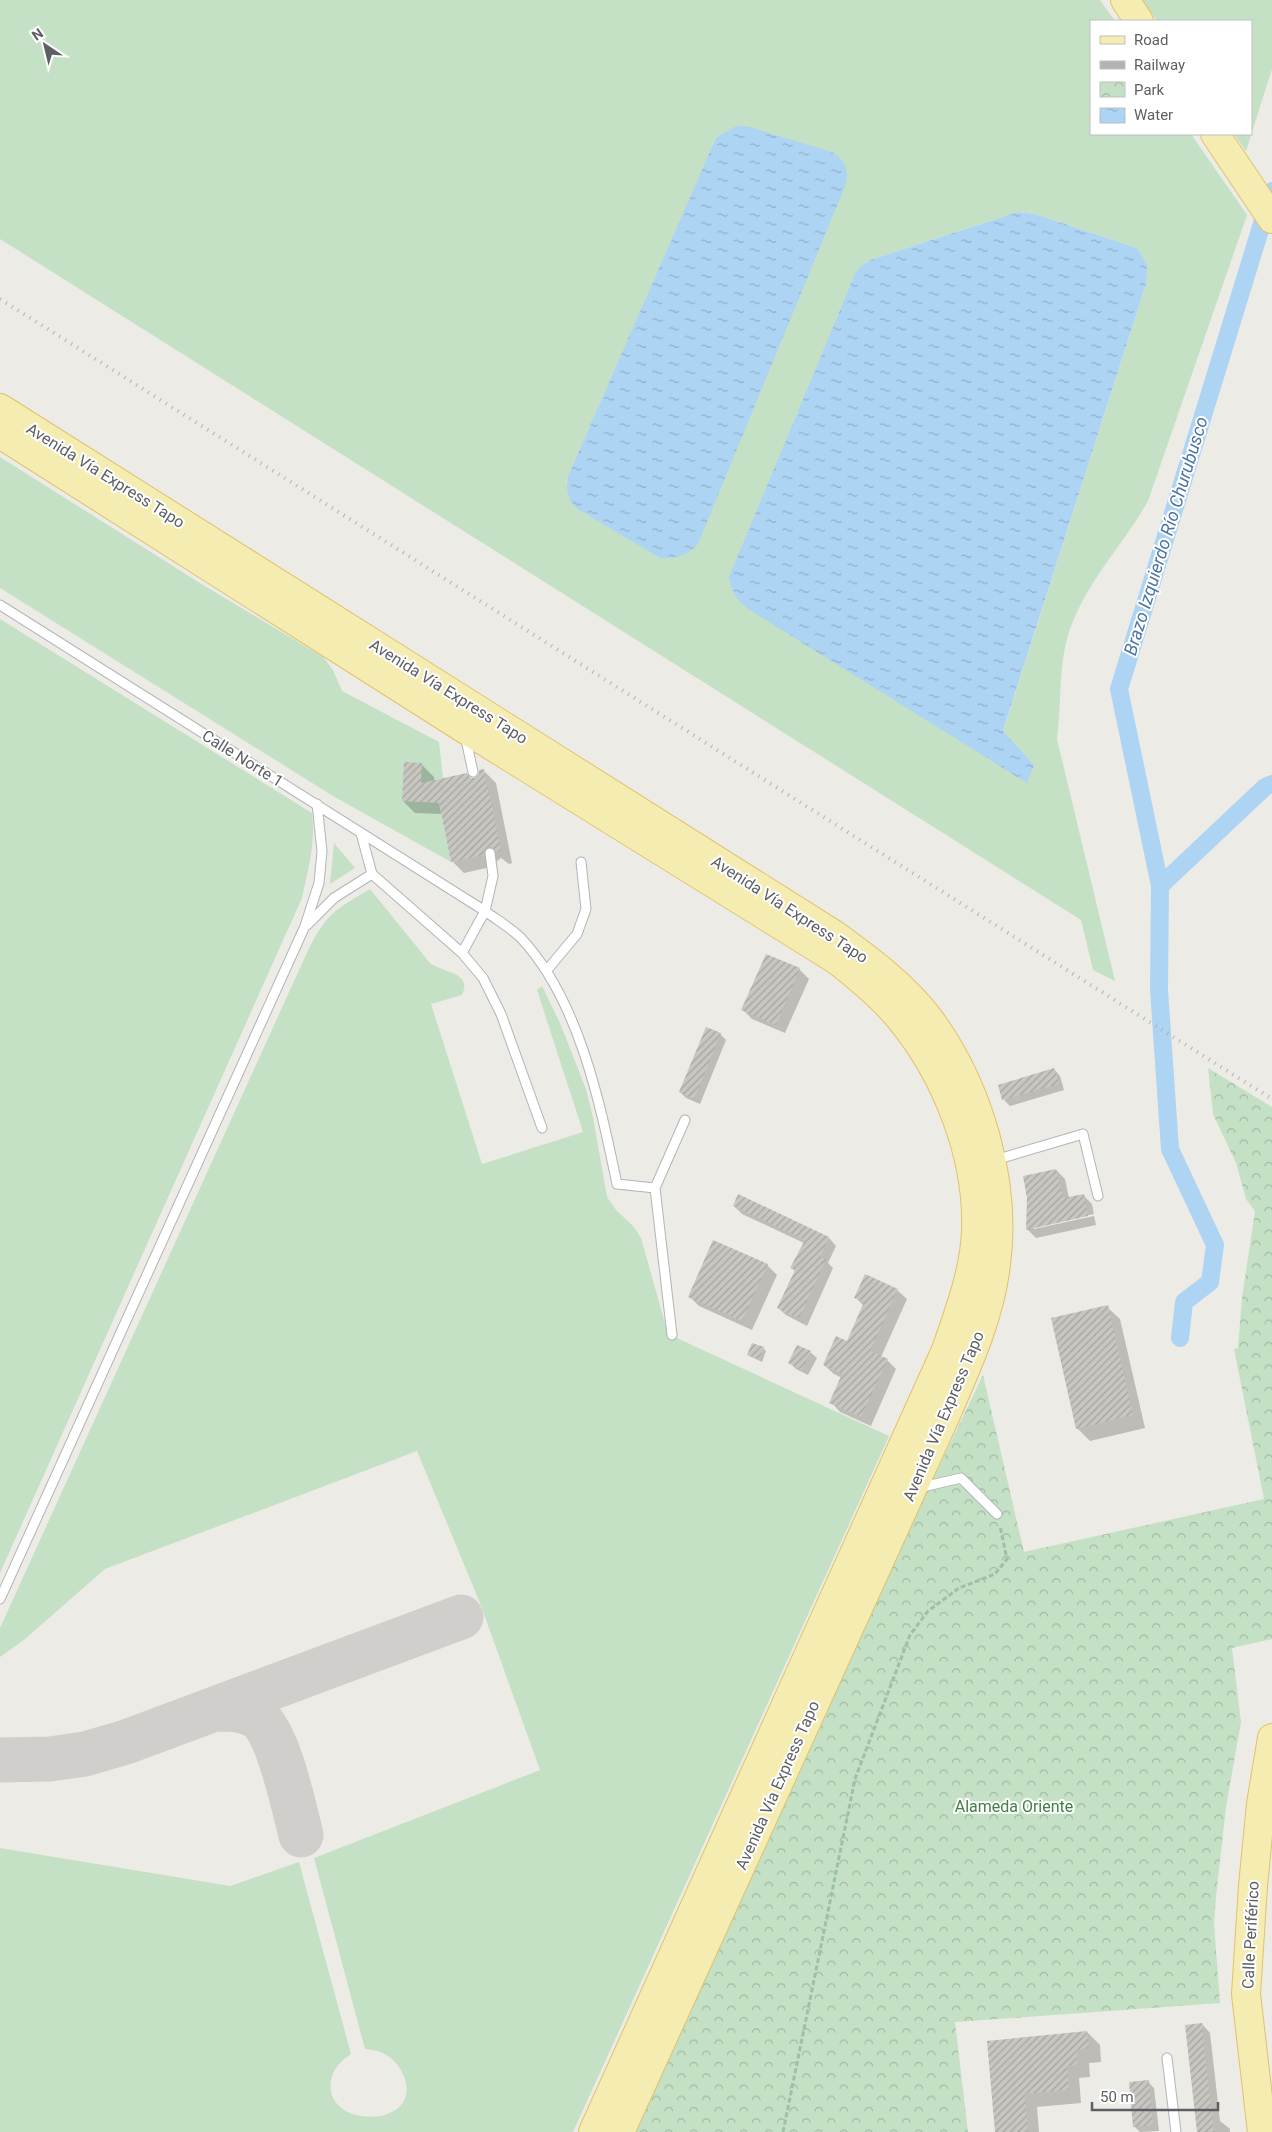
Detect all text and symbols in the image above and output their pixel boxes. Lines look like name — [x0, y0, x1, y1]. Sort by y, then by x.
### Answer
north arrow — [20, 20, 70, 70]
legend — [1090, 20, 1252, 135]
text: N — [29, 25, 46, 44]
text: Road — [1134, 31, 1168, 49]
text: Railway — [1134, 56, 1185, 74]
text: Park — [1134, 81, 1165, 99]
text: Water — [1134, 106, 1173, 124]
water label: Brazo Izquierdo Río Churubusco — [1119, 414, 1212, 658]
street label: Avenida Vía Express Tapo — [23, 419, 188, 532]
street label: Avenida Vía Express Tapo — [366, 635, 531, 748]
street label: Calle Norte 1 — [199, 726, 287, 791]
street label: Avenida Vía Express Tapo — [708, 852, 872, 967]
street label: Avenida Vía Express Tapo — [899, 1328, 988, 1504]
street label: Avenida Vía Express Tapo — [732, 1698, 823, 1873]
park label: Alameda Oriente — [955, 1797, 1073, 1816]
street label: Calle Periférico — [1238, 1881, 1263, 1989]
scale bar — [1092, 2080, 1218, 2112]
text: 50 m — [1100, 2088, 1134, 2106]

